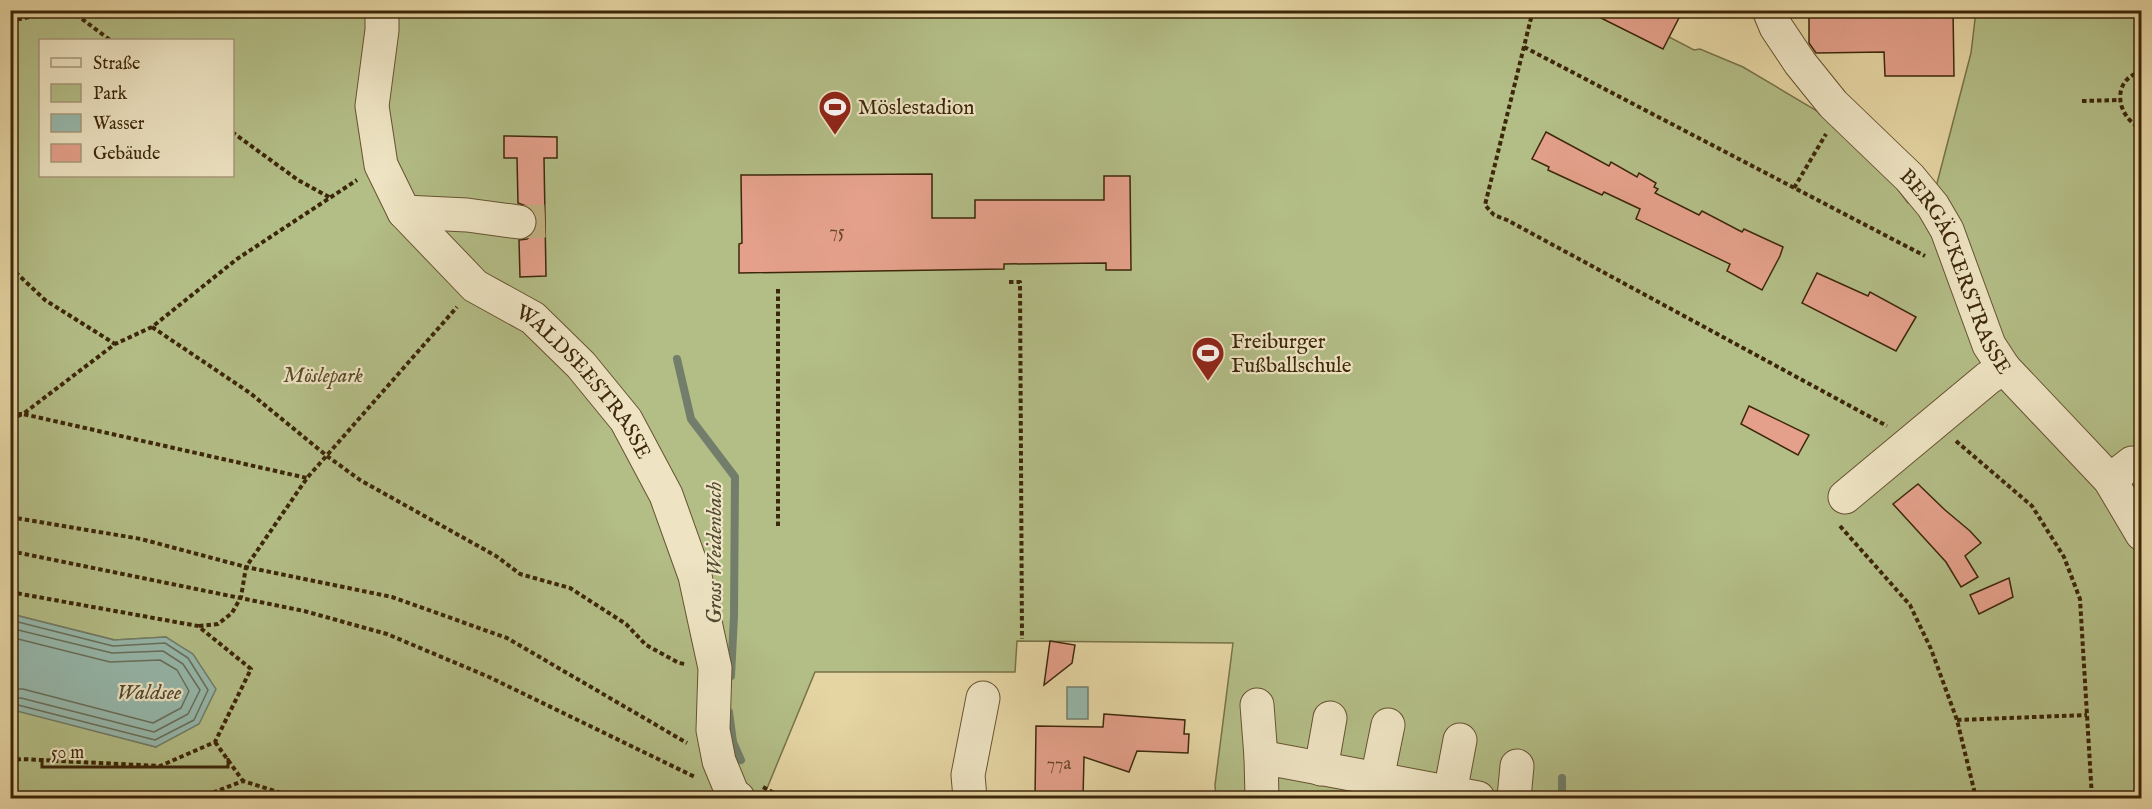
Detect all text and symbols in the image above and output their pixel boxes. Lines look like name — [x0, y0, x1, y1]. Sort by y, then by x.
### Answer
legend — [39, 39, 234, 177]
text: Straße — [93, 53, 140, 76]
text: Park — [93, 83, 128, 106]
sports icon: Möslestadion — [817, 89, 853, 136]
place label: Möslestadion — [858, 95, 974, 122]
text: Wasser — [93, 113, 145, 136]
text: Gebäude — [93, 143, 160, 166]
street label: BERGÄCKERSTRASSE — [1893, 163, 2017, 380]
house number: 75 — [830, 221, 845, 244]
street label: WALDSEESTRASSE — [511, 299, 656, 464]
place label: Freiburger Fußballschule — [1231, 329, 1352, 380]
sports icon: Freiburger Fußballschule — [1190, 335, 1226, 382]
park label: Möslepark — [283, 363, 363, 390]
water label: Gross Weidenbach — [701, 482, 729, 624]
water label: Waldsee — [117, 679, 182, 707]
scale bar — [42, 731, 228, 769]
text: 50 m — [51, 742, 84, 765]
house number: 77a — [1047, 753, 1072, 776]

